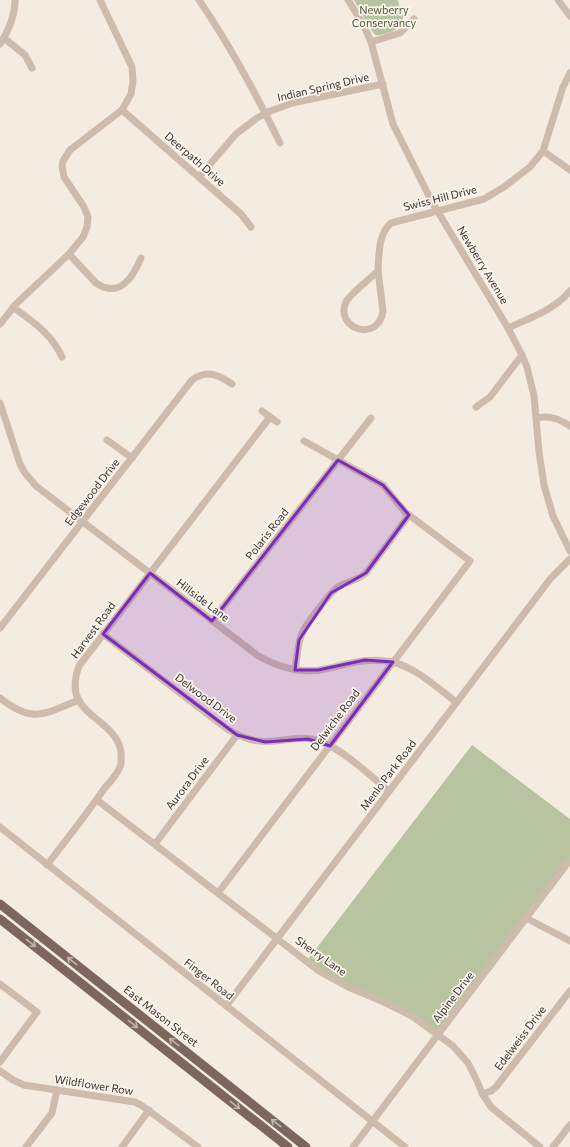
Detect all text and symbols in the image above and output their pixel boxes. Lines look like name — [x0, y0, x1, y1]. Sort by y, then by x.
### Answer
park label: Newberry Conservancy — [352, 3, 416, 29]
street label: Indian Spring Drive — [276, 70, 370, 103]
street label: Deerpath Drive — [162, 129, 228, 189]
street label: Swiss Hill Drive — [402, 182, 478, 213]
street label: Newberry Avenue — [455, 224, 512, 306]
street label: Edgewood Drive — [61, 456, 122, 528]
street label: Polaris Road — [242, 505, 291, 562]
street label: Hillside Lane — [174, 575, 232, 624]
street label: Harvest Road — [68, 599, 118, 661]
street label: Delwood Drive — [173, 670, 240, 725]
street label: Delwiche Road — [307, 686, 362, 753]
street label: Menlo Park Road — [357, 737, 418, 813]
street label: Aurora Drive — [162, 753, 211, 812]
street label: Sherry Lane — [293, 933, 349, 978]
one-way arrow — [25, 939, 36, 948]
street label: Finger Road — [182, 955, 237, 1002]
one-way arrow — [67, 957, 77, 966]
street label: Alpine Drive — [429, 968, 476, 1025]
street label: East Mason Street — [121, 982, 202, 1049]
street label: Edelweiss Drive — [491, 1003, 548, 1073]
one-way arrow — [127, 1020, 138, 1028]
one-way arrow — [168, 1038, 179, 1046]
street label: Wildflower Row — [54, 1072, 135, 1097]
one-way arrow — [229, 1100, 240, 1109]
one-way arrow — [270, 1118, 281, 1127]

